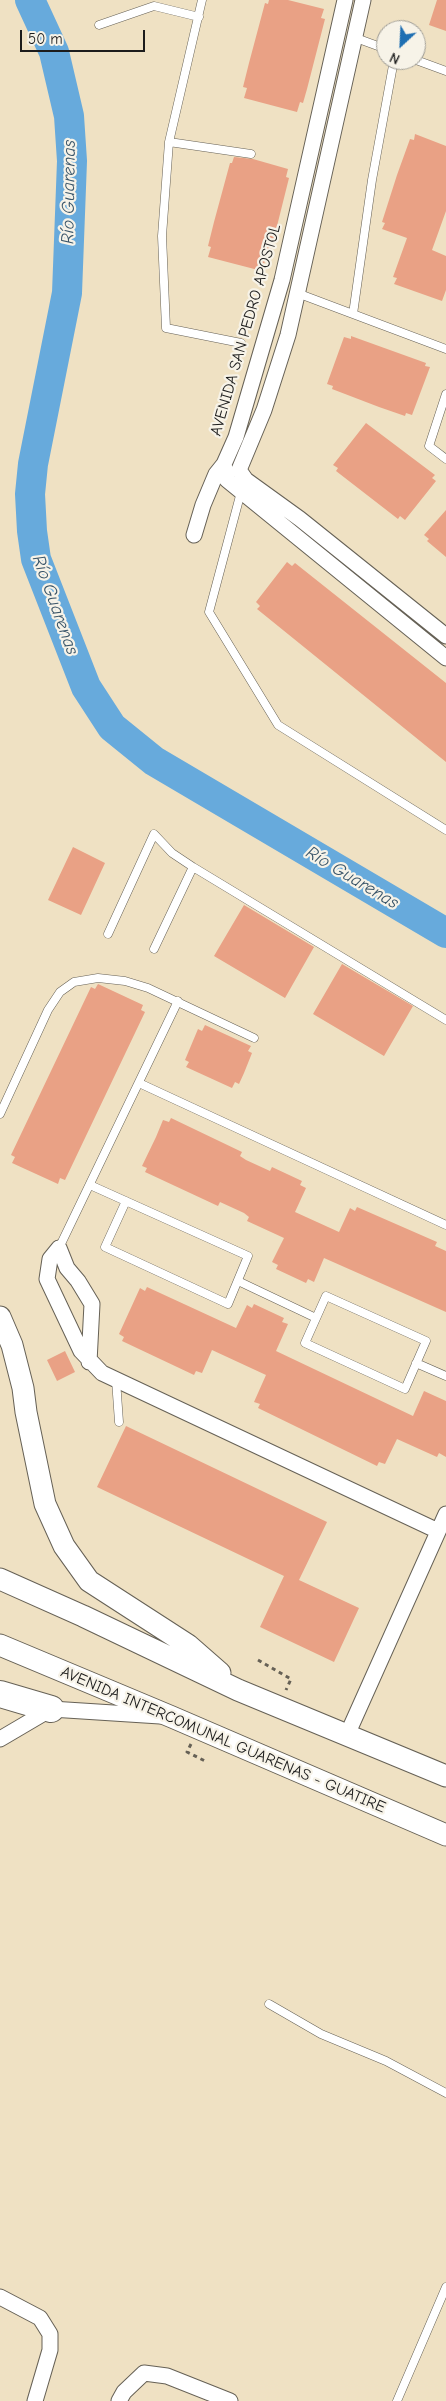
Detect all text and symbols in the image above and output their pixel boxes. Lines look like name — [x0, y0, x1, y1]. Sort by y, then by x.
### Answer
scale bar — [22, 20, 148, 52]
north arrow — [376, 20, 426, 70]
text: 50 m — [28, 30, 63, 48]
text: N — [387, 49, 403, 68]
water label: Río Guarenas — [57, 140, 81, 244]
street label: AVENIDA SAN PEDRO APOSTOL — [207, 222, 285, 438]
water label: Río Guarenas — [27, 552, 83, 658]
water label: Río Guarenas — [302, 842, 402, 914]
street label: AVENIDA INTERCOMUNAL GUARENAS - GUATIRE — [58, 1663, 388, 1817]

